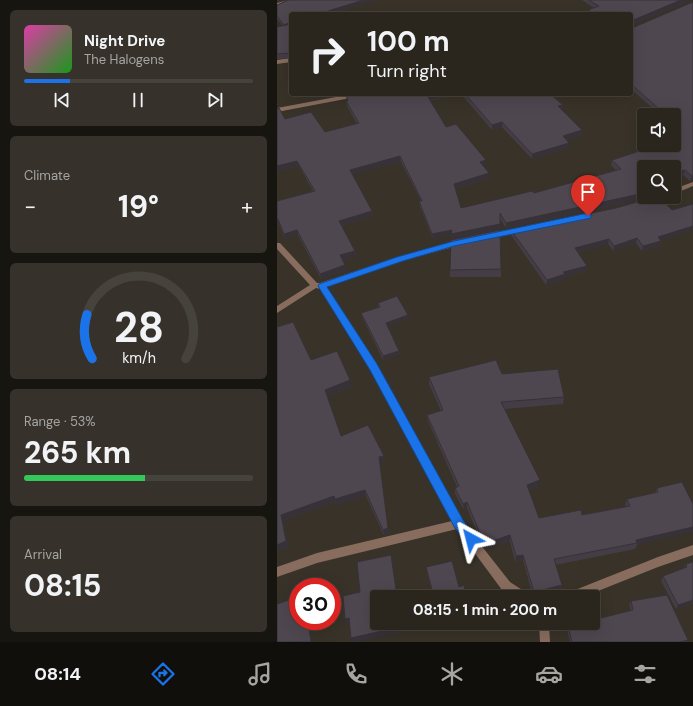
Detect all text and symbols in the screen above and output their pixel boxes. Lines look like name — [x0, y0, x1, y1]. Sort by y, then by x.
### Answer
text: 100 m — [367, 23, 450, 60]
icon: right — [301, 28, 353, 80]
text: Night Drive — [84, 31, 165, 51]
text: The Halogens — [84, 51, 164, 68]
text: Turn right — [367, 59, 447, 83]
icon: previous — [51, 89, 73, 111]
icon: pause — [127, 89, 149, 111]
icon: next — [204, 89, 226, 111]
map controls — [637, 108, 681, 204]
button: sound — [637, 108, 681, 152]
button: search — [637, 160, 681, 204]
text: Climate — [24, 167, 70, 184]
pin — [571, 175, 605, 216]
icon: arrive — [577, 181, 599, 203]
text: 19° — [118, 187, 159, 226]
text: − — [24, 192, 36, 221]
text: + — [241, 192, 253, 221]
text: 28 — [113, 301, 164, 355]
text: km/h — [122, 349, 155, 367]
text: Range · 53% — [24, 413, 96, 430]
text: 265 km — [24, 433, 131, 472]
position arrow — [450, 518, 492, 560]
text: Arrival — [24, 546, 62, 563]
text: 08:15 — [24, 566, 101, 605]
speed limit sign: 30 — [289, 578, 341, 630]
text: 08:15 · 1 min · 200 m — [413, 600, 557, 620]
icon: directions — [149, 660, 177, 688]
icon: music — [246, 660, 274, 688]
icon: phone — [342, 660, 370, 688]
icon: climate — [438, 660, 466, 688]
icon: car — [535, 660, 563, 688]
icon: filters — [631, 660, 659, 688]
text: 08:14 — [34, 662, 81, 686]

